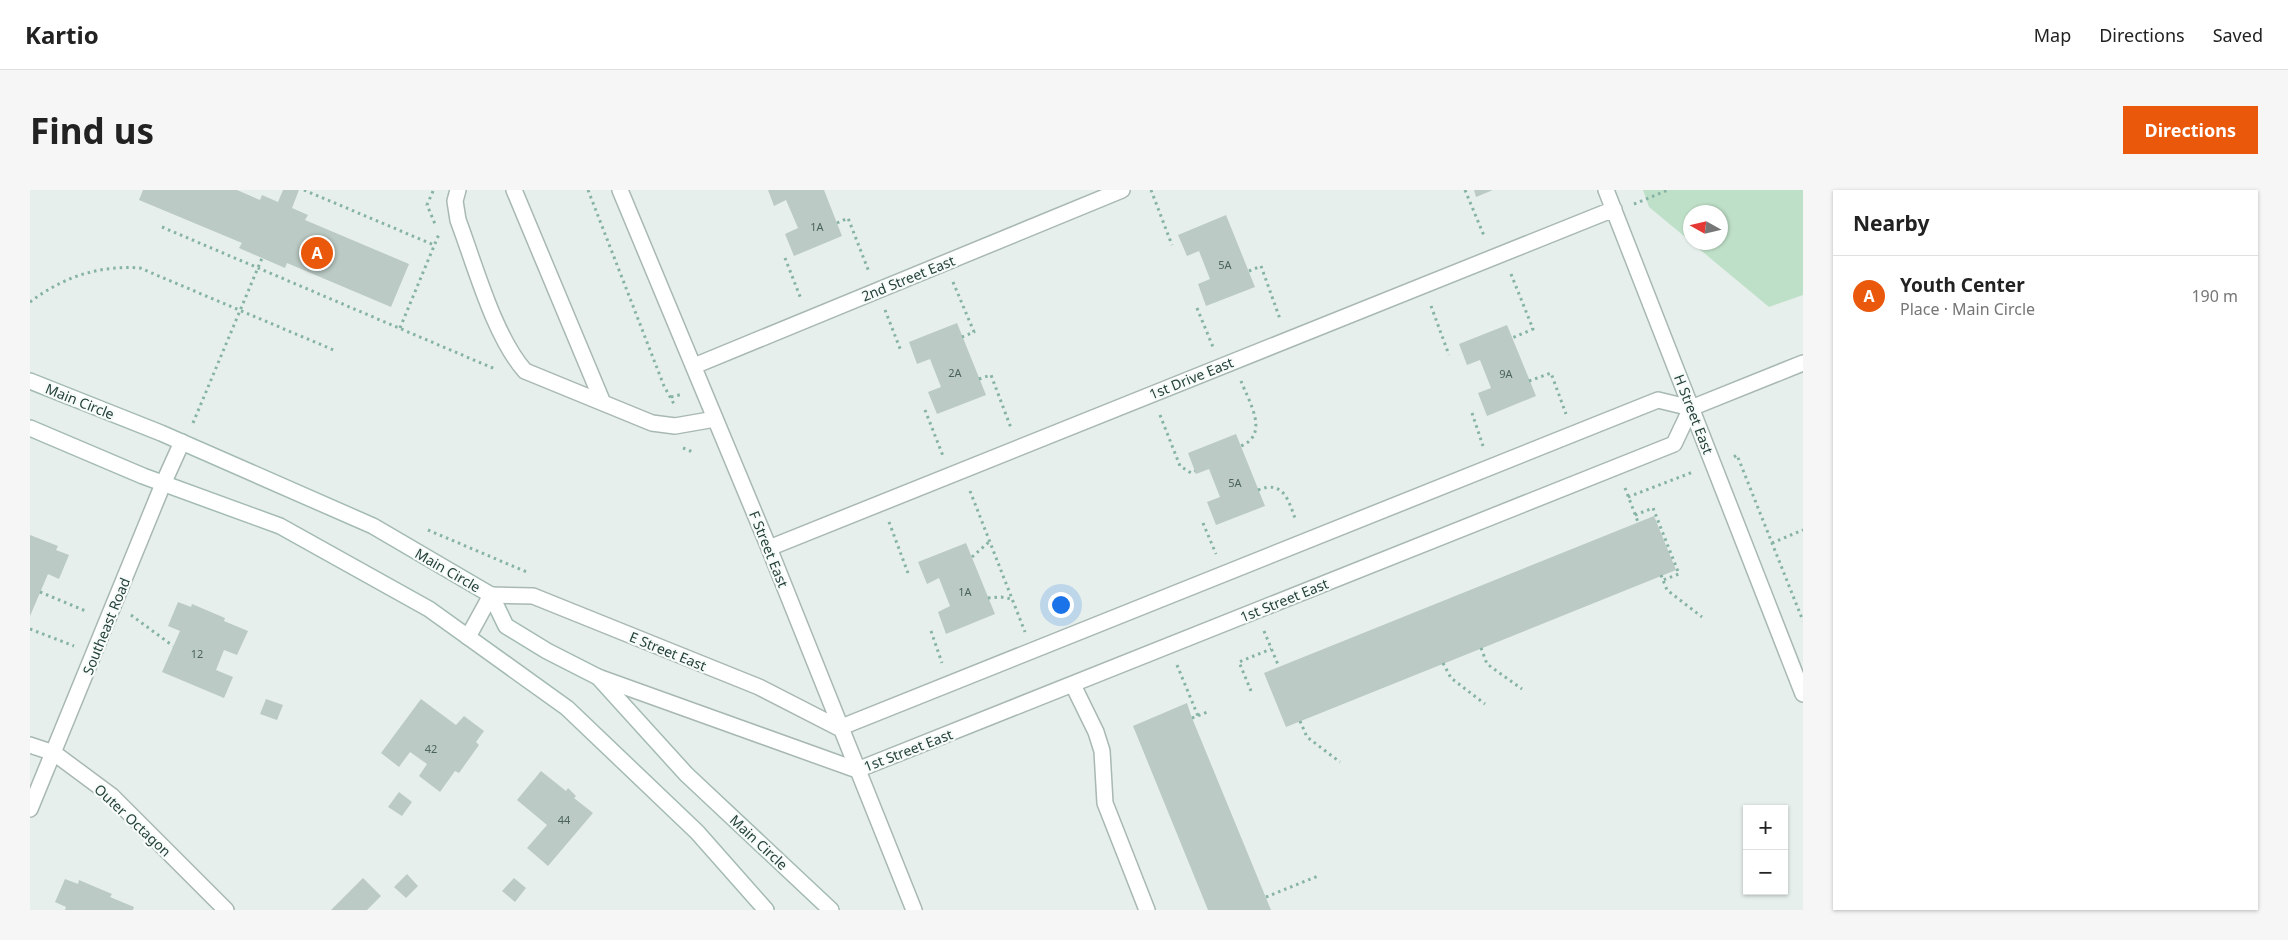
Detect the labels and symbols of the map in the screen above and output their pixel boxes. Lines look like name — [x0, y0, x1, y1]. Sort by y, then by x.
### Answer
north arrow — [1683, 205, 1728, 250]
house number: 1A — [810, 219, 825, 234]
pin: A — [301, 234, 333, 272]
street label: 2nd Street East — [859, 251, 957, 305]
house number: 5A — [1218, 257, 1233, 272]
street label: 1st Drive East — [1146, 353, 1236, 403]
house number: 2A — [948, 365, 963, 380]
house number: 9A — [1499, 366, 1514, 381]
street label: H Street East — [1670, 371, 1718, 457]
street label: Main Circle — [43, 379, 117, 423]
house number: 5A — [1228, 475, 1243, 490]
street label: F Street East — [745, 508, 793, 590]
street label: Main Circle — [412, 544, 484, 596]
street label: 1st Street East — [1237, 574, 1331, 626]
street label: Southeast Road — [78, 575, 134, 677]
house number: 1A — [958, 584, 973, 599]
your location — [1048, 592, 1074, 618]
street label: E Street East — [627, 627, 709, 675]
house number: 12 — [191, 646, 203, 661]
street label: 1st Street East — [861, 724, 955, 776]
house number: 42 — [425, 741, 437, 756]
street label: Outer Octagon — [91, 780, 175, 860]
street label: Main Circle — [726, 810, 792, 874]
house number: 44 — [558, 812, 571, 827]

